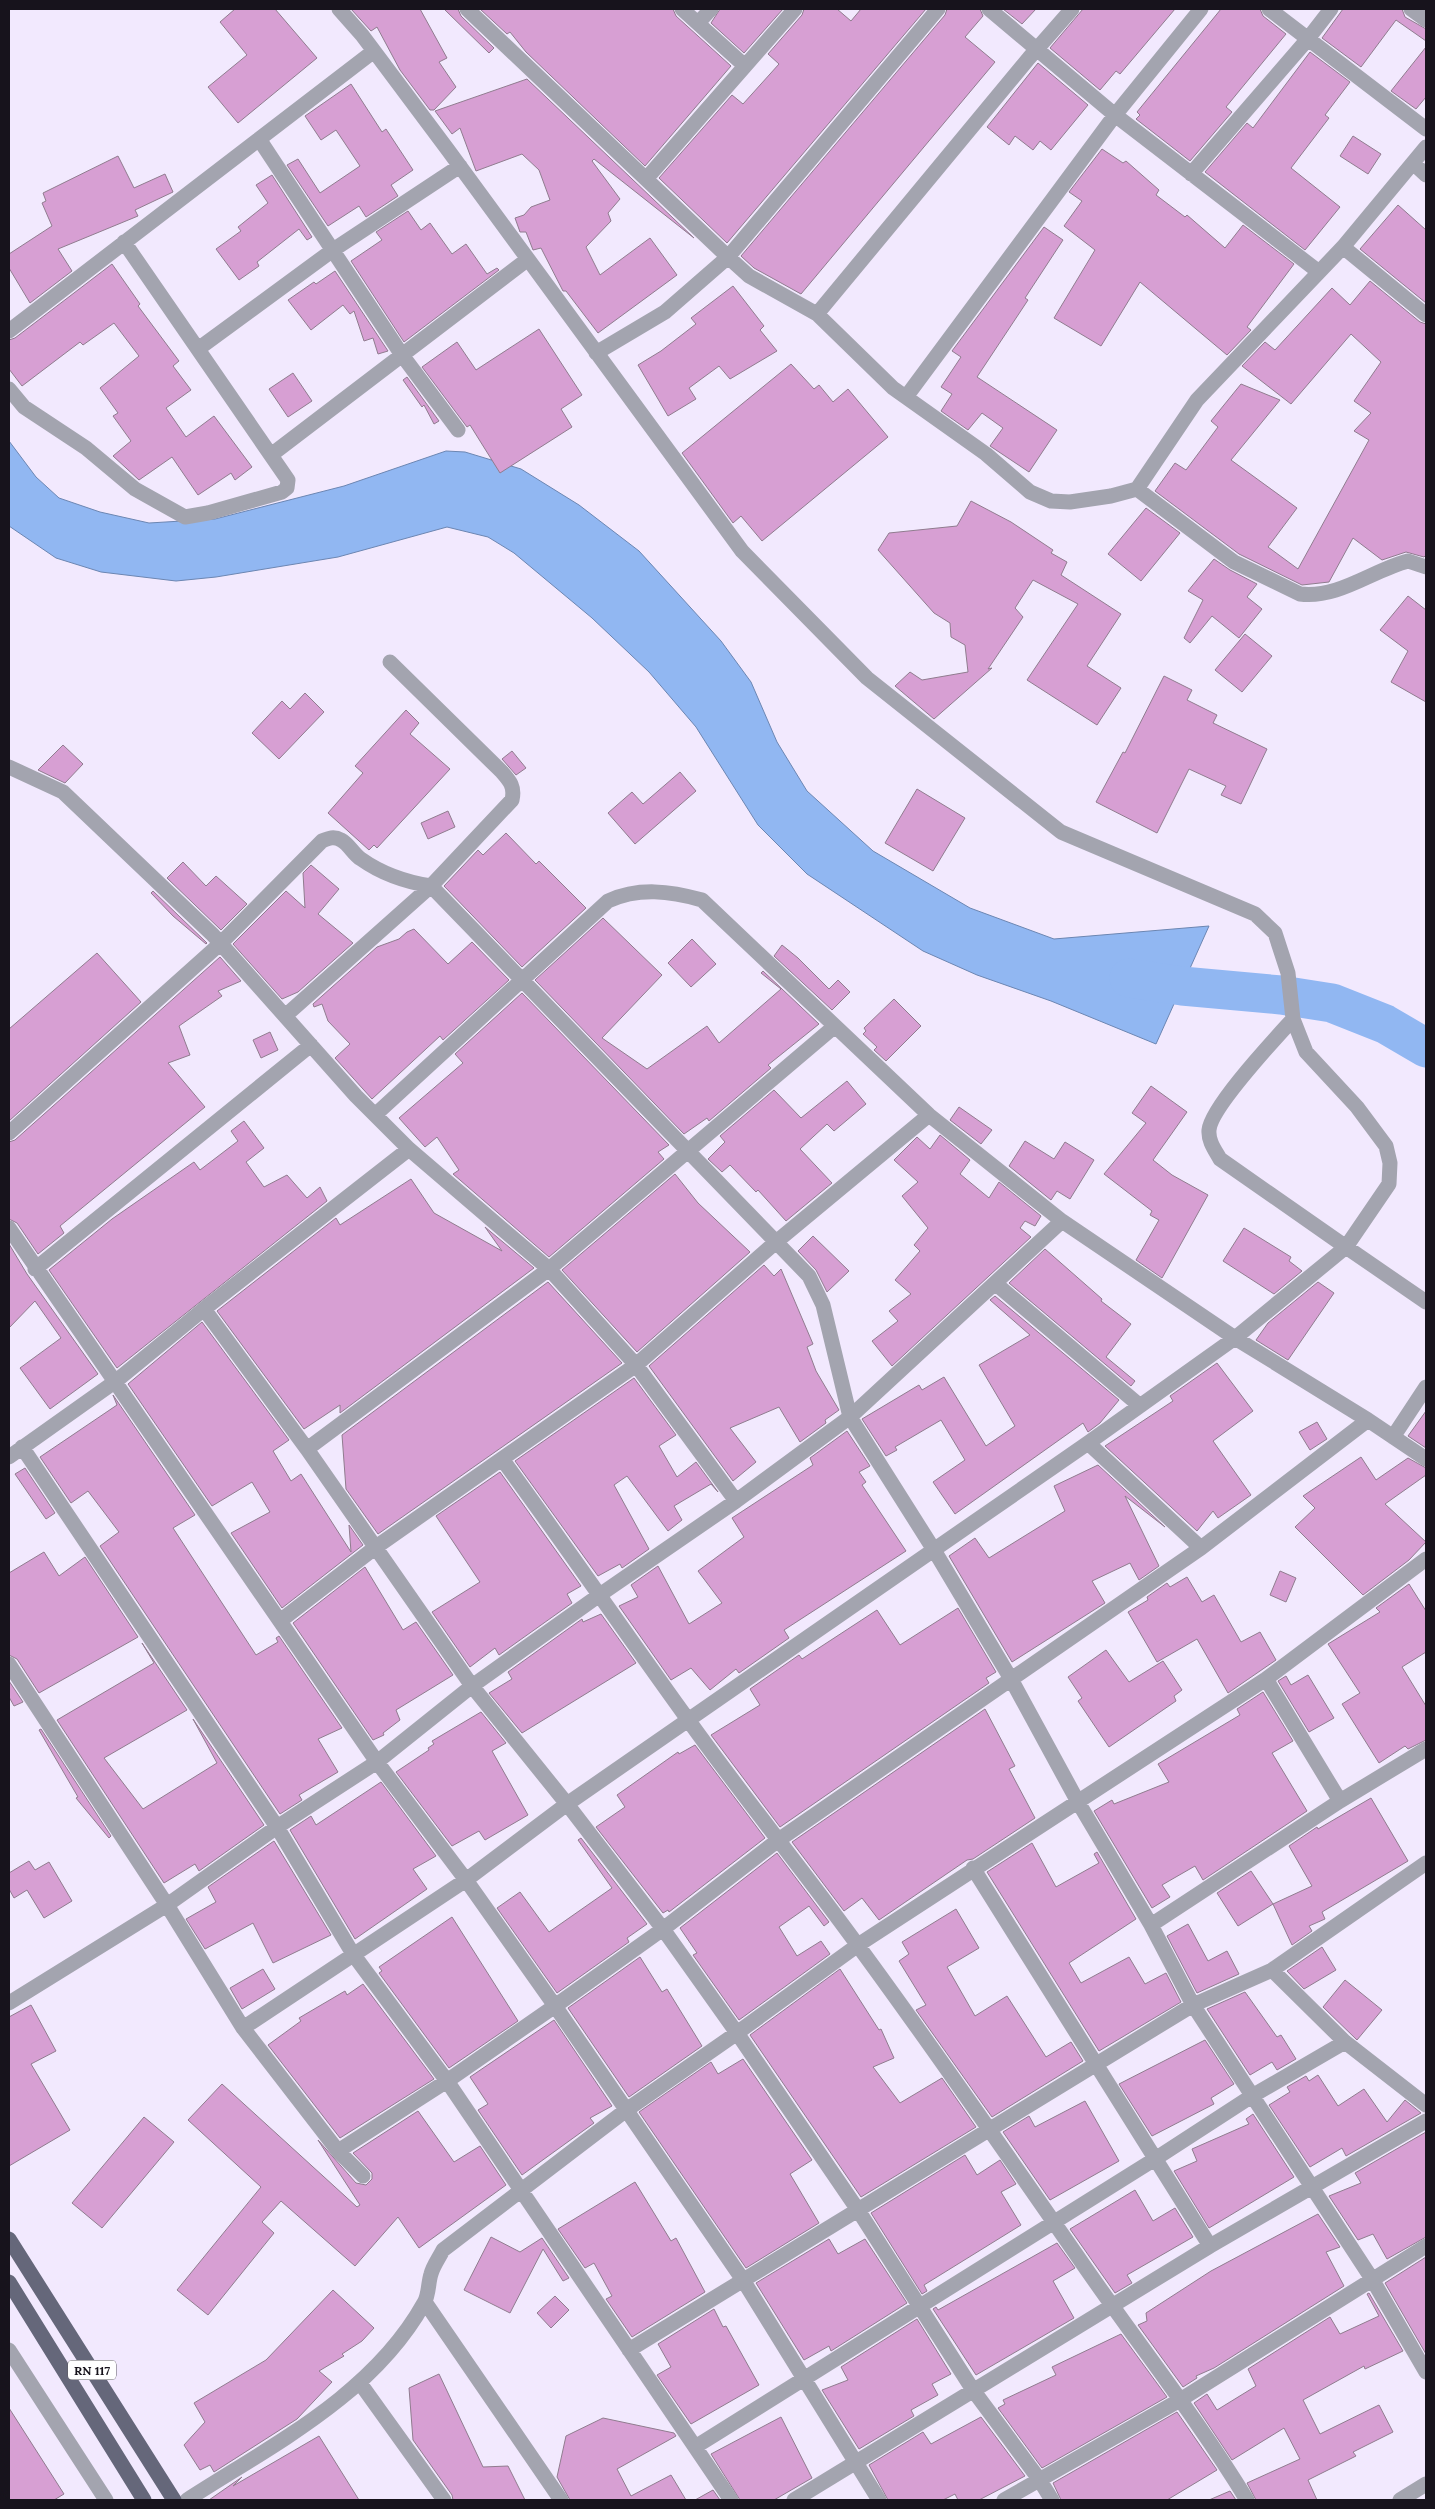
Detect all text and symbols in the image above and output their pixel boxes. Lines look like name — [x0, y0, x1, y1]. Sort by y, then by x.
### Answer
road number: RN 117 — [68, 2360, 116, 2380]

